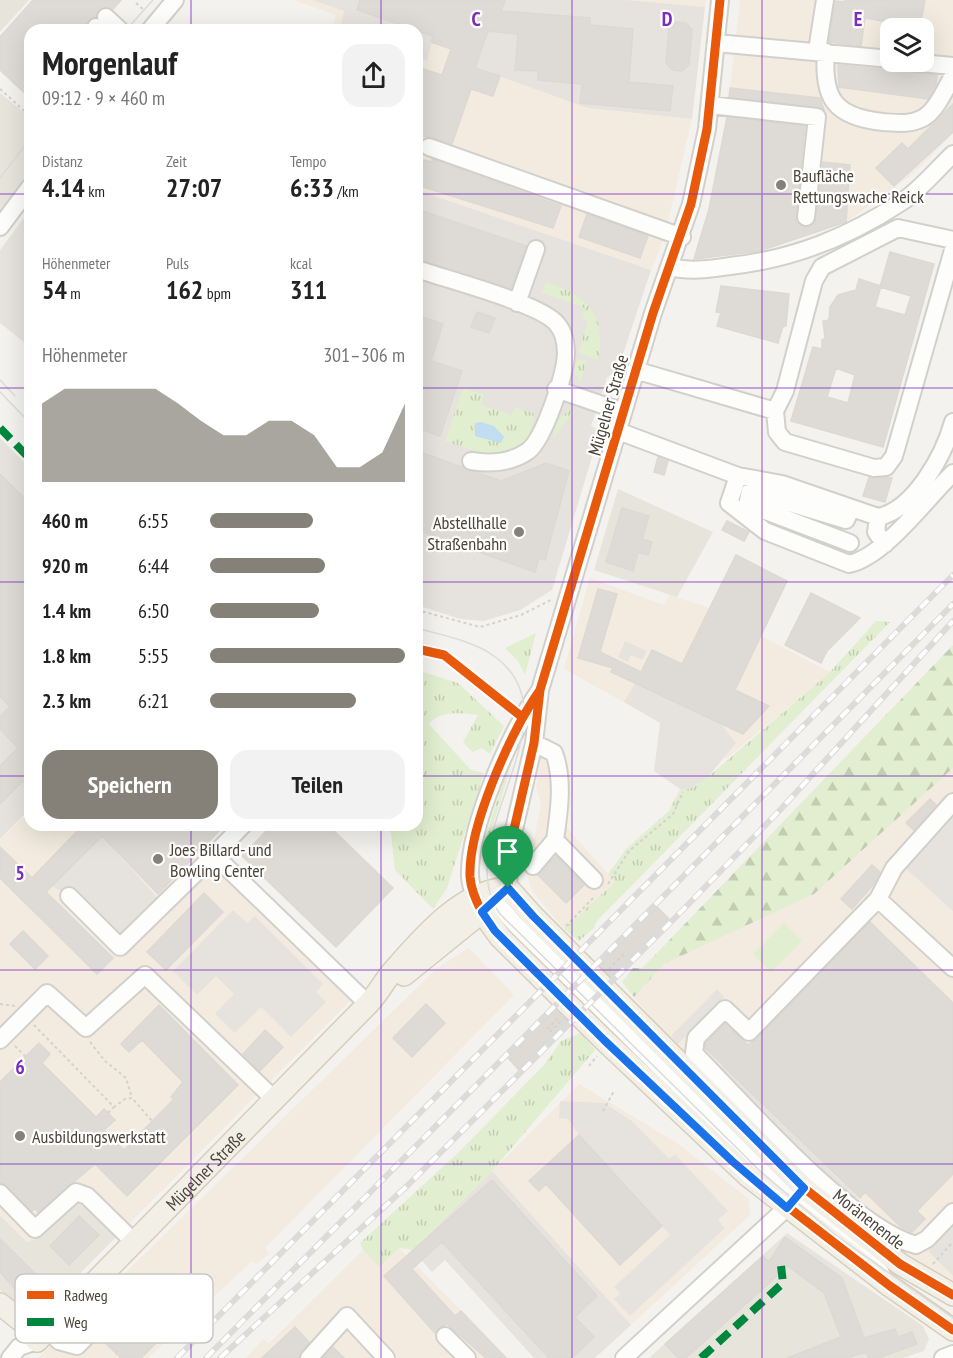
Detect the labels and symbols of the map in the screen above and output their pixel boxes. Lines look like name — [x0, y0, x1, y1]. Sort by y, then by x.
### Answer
text: C — [471, 6, 481, 32]
text: D — [662, 6, 673, 32]
text: E — [854, 6, 862, 32]
place label: Baufläche Rettungswache Reick — [793, 164, 924, 208]
marker: Baufläche Rettungswache Reick — [774, 178, 788, 192]
street label: Mügelner Straße — [583, 352, 633, 458]
place label: Abstellhalle Straßenbahn — [427, 511, 507, 555]
marker: Abstellhalle Straßenbahn — [512, 525, 526, 539]
pin — [482, 826, 533, 888]
place label: Joes Billard- und Bowling Center — [169, 838, 272, 882]
marker: Joes Billard- und Bowling Center — [151, 852, 165, 866]
text: 5 — [15, 860, 25, 886]
text: 6 — [15, 1054, 25, 1080]
place label: Ausbildungswerkstatt — [32, 1125, 166, 1148]
street label: Mügelner Straße — [161, 1125, 250, 1215]
marker: Ausbildungswerkstatt — [13, 1129, 27, 1143]
street label: Moränenende — [828, 1184, 910, 1254]
legend — [15, 1274, 213, 1343]
text: Radweg — [64, 1285, 108, 1305]
text: Weg — [64, 1312, 88, 1332]

